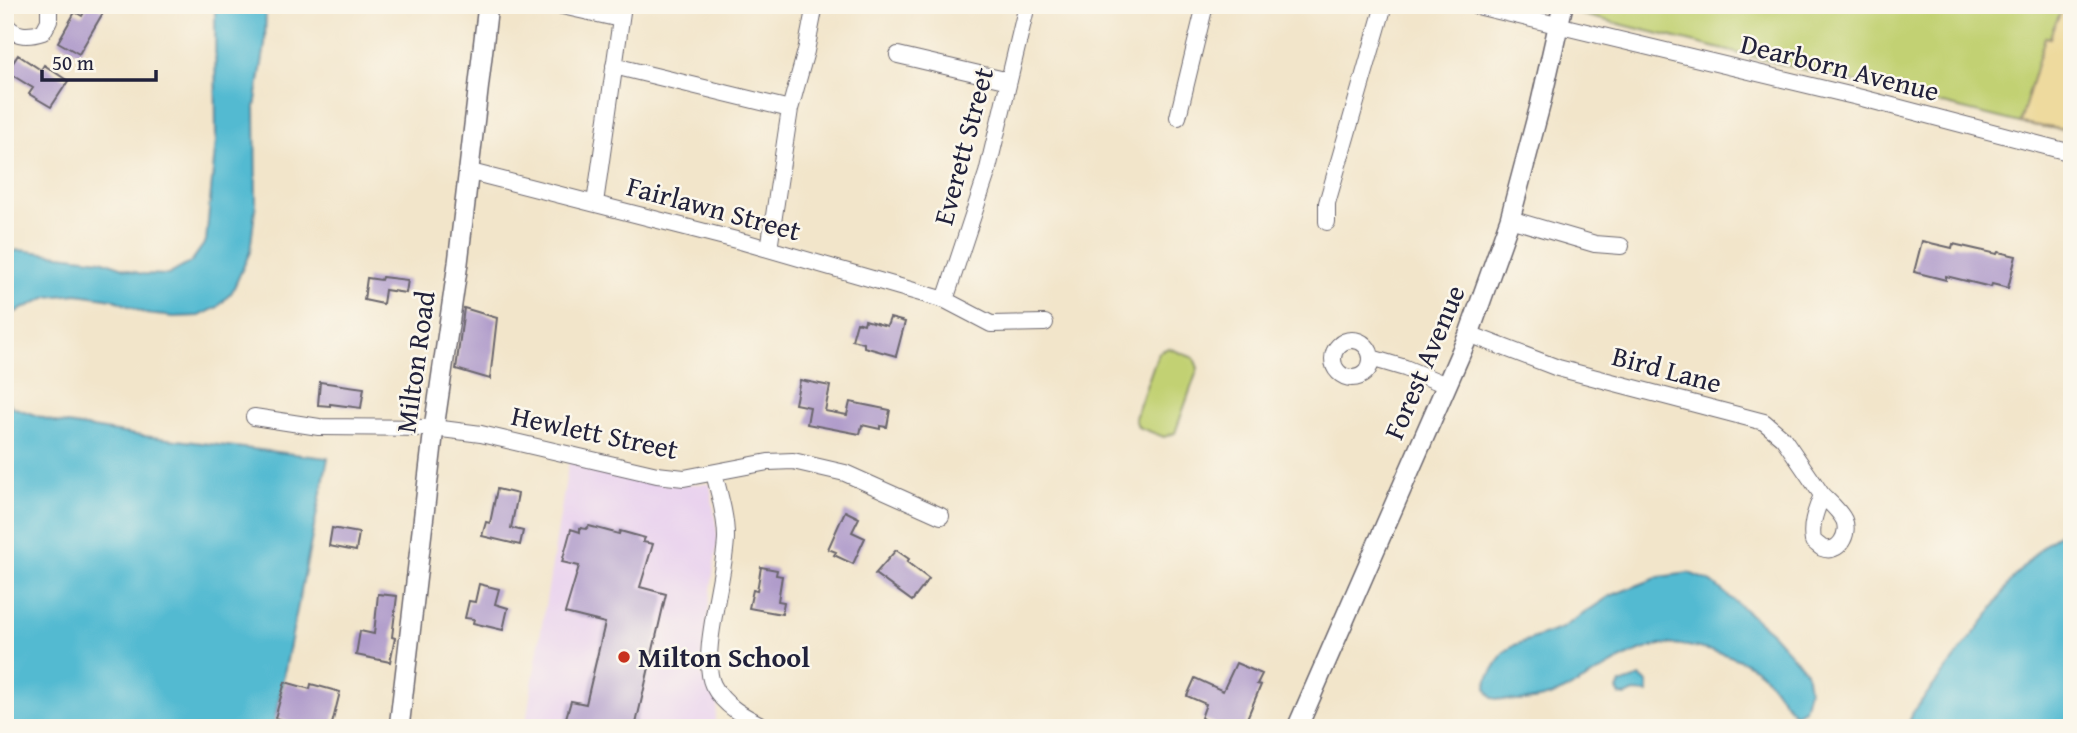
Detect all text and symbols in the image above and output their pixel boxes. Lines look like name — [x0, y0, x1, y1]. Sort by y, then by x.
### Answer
street label: Dearborn Avenue — [1737, 22, 1944, 111]
scale bar — [42, 38, 156, 82]
text: 50 m — [52, 47, 94, 78]
street label: Everett Street — [922, 62, 1003, 229]
street label: Fairlawn Street — [623, 165, 806, 250]
street label: Forest Avenue — [1373, 278, 1475, 445]
street label: Milton Road — [384, 288, 445, 436]
street label: Bird Lane — [1608, 334, 1726, 403]
street label: Hewlett Street — [508, 394, 682, 469]
place label: Milton School — [638, 636, 810, 677]
marker: Milton School — [616, 649, 632, 665]

